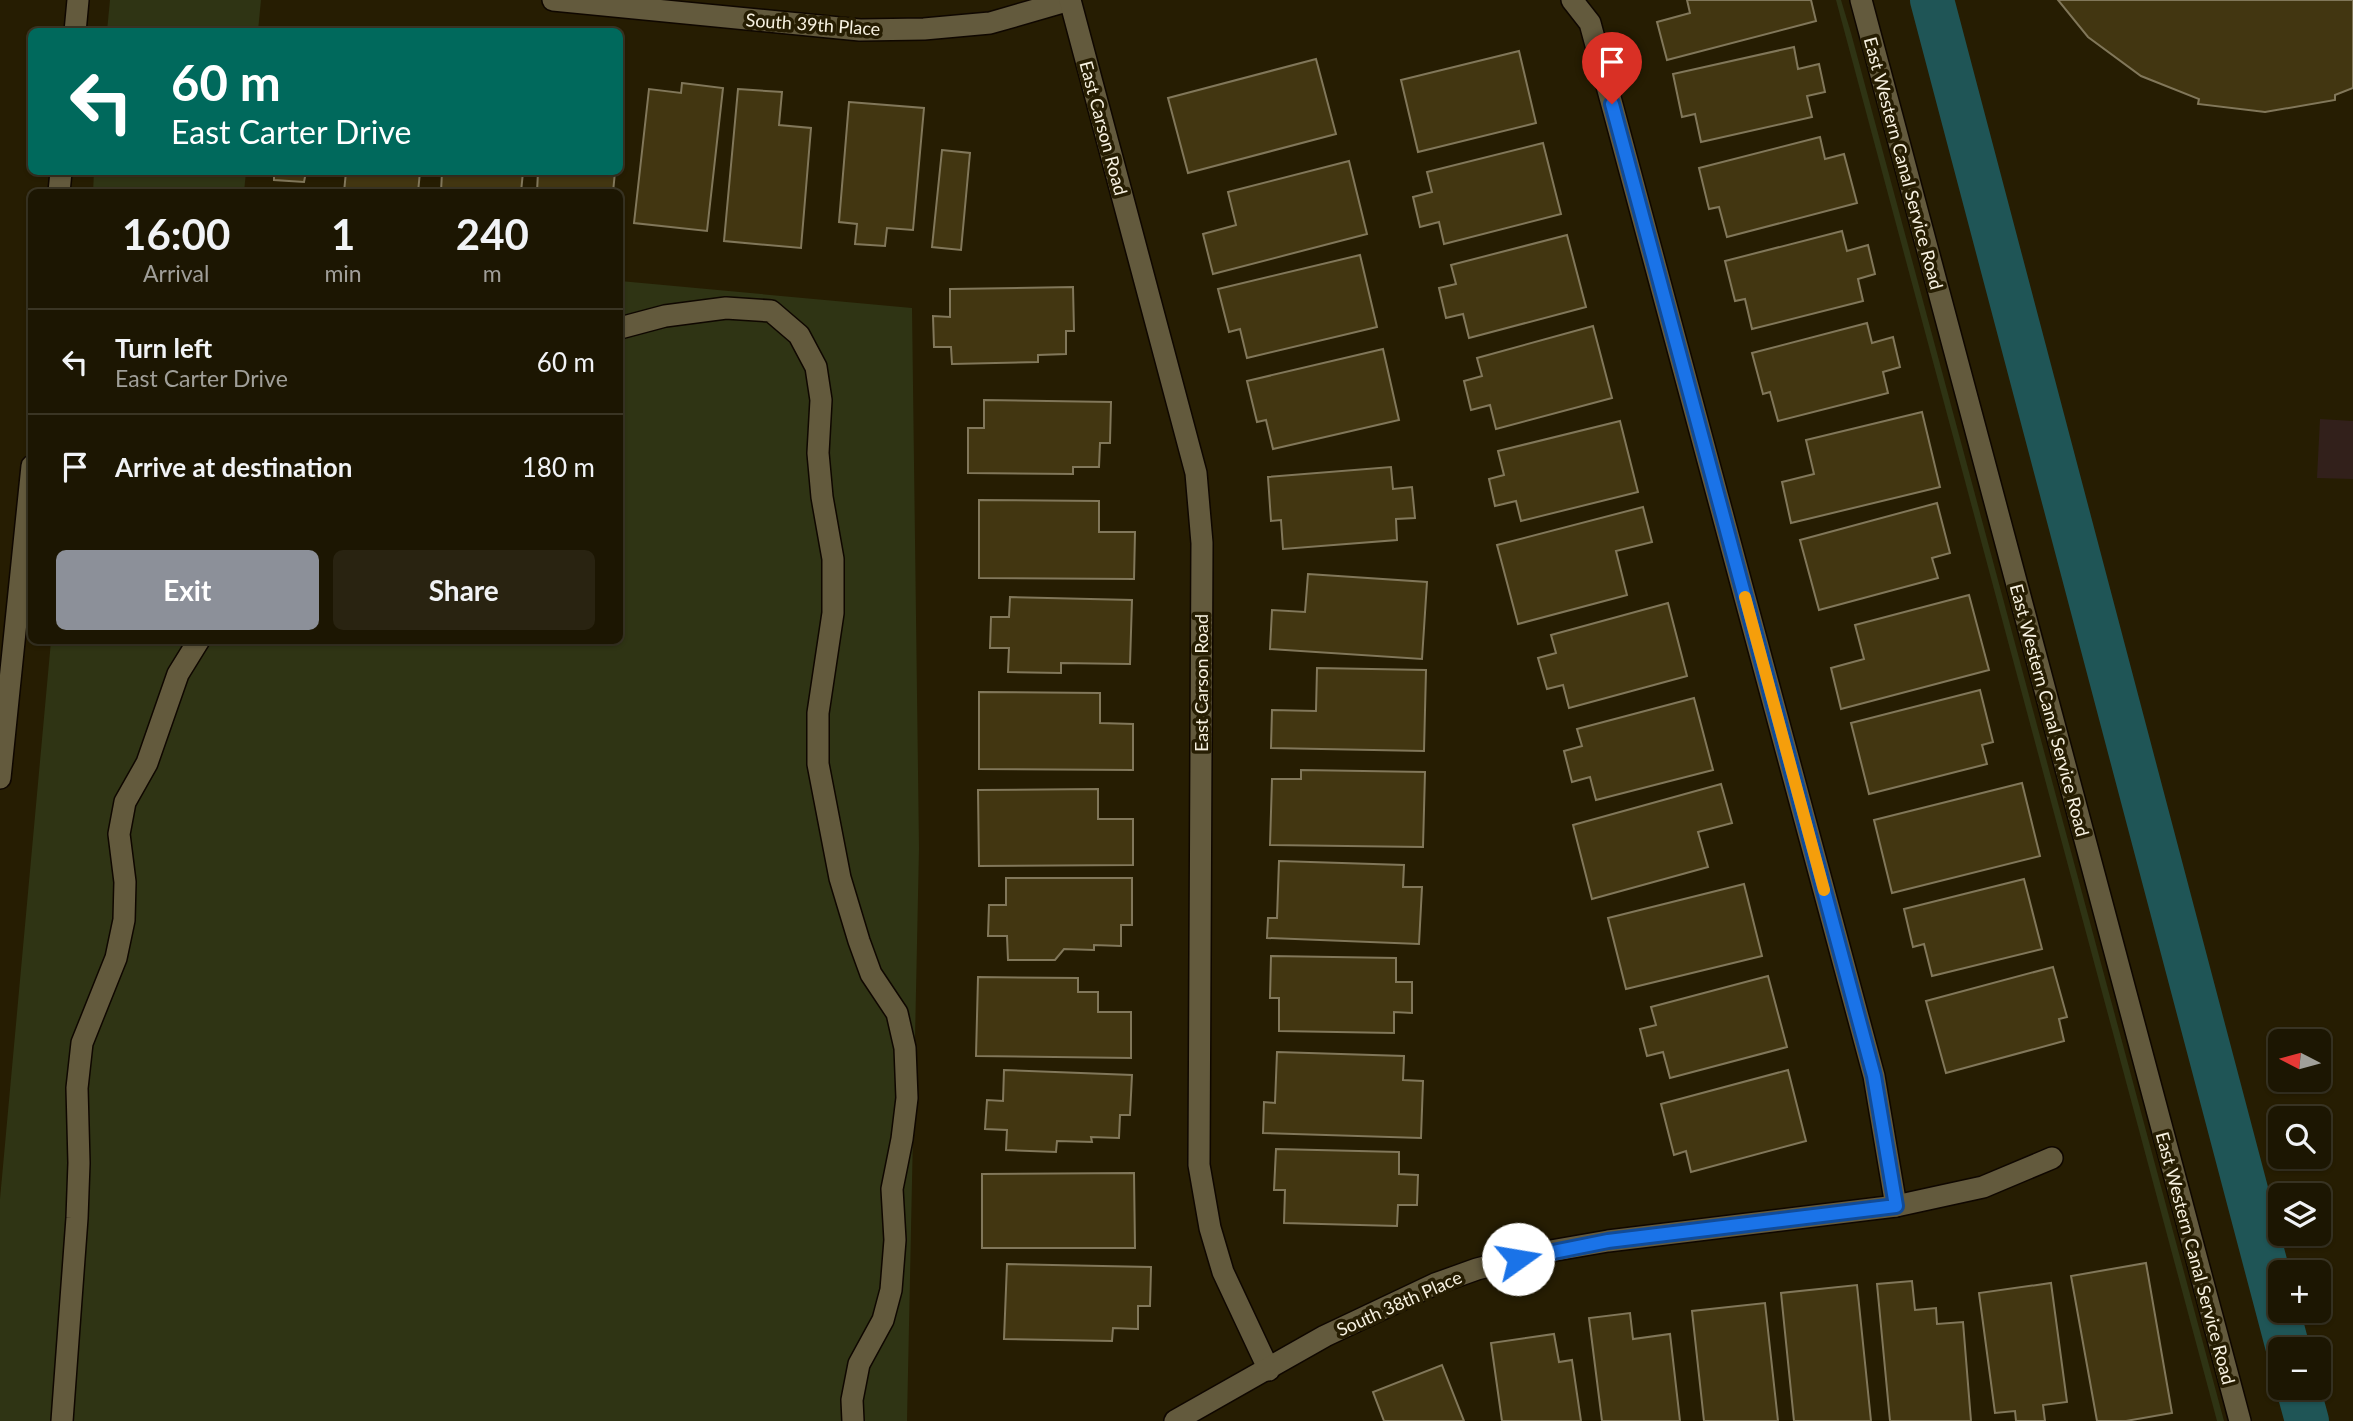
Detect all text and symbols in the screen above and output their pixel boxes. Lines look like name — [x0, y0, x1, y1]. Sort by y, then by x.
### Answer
street label: South 39th Place — [745, 8, 881, 40]
pin — [1582, 32, 1642, 104]
street label: East Western Canal Service Road — [1860, 34, 1948, 292]
icon: arrive — [1593, 43, 1631, 81]
text: 60 m — [171, 53, 281, 111]
icon: left — [56, 56, 147, 147]
street label: East Carson Road — [1075, 58, 1133, 198]
text: East Carter Drive — [171, 112, 411, 151]
text: 16:00 — [122, 209, 230, 259]
text: 1 — [331, 209, 355, 259]
text: 240 — [456, 209, 529, 259]
text: Arrival — [143, 259, 209, 287]
text: min — [324, 259, 362, 287]
text: m — [483, 259, 502, 287]
text: Turn left — [115, 332, 212, 364]
icon: left — [56, 343, 94, 381]
text: 60 m — [537, 346, 595, 378]
text: East Carter Drive — [115, 364, 288, 392]
icon: arrive — [56, 448, 94, 486]
text: Arrive at destination — [115, 451, 352, 483]
text: 180 m — [522, 451, 595, 483]
button: Exit — [56, 550, 319, 630]
button: Share — [333, 550, 595, 630]
street label: East Western Canal Service Road — [2006, 581, 2094, 839]
street label: East Carson Road — [1190, 614, 1212, 752]
north arrow — [2268, 1029, 2331, 1092]
map controls — [2268, 1029, 2331, 1400]
button: search — [2268, 1106, 2331, 1169]
street label: East Western Canal Service Road — [2152, 1129, 2240, 1387]
button: layers — [2268, 1183, 2331, 1246]
position arrow — [1481, 1222, 1555, 1296]
button: + — [2268, 1260, 2331, 1323]
street label: South 38th Place — [1333, 1266, 1465, 1340]
button: − — [2268, 1337, 2331, 1400]

